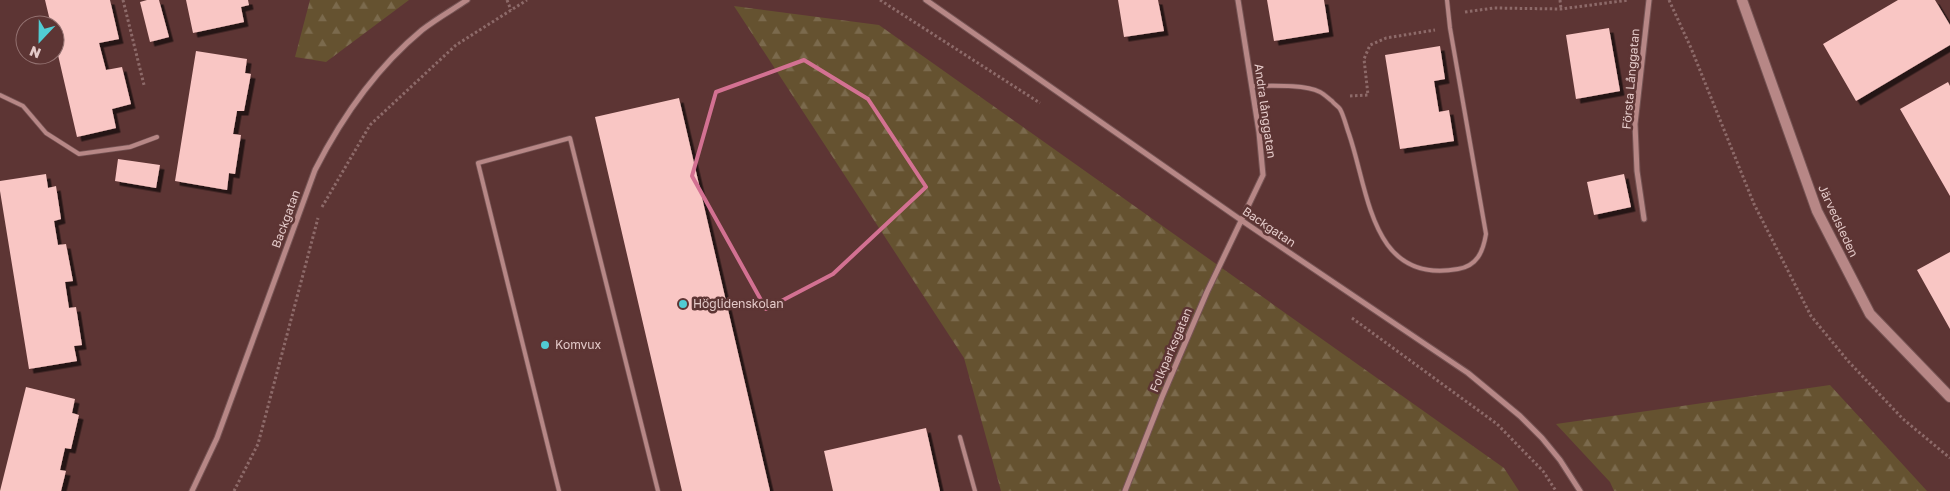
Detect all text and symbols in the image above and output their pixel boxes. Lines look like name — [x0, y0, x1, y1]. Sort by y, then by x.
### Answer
north arrow — [15, 15, 65, 65]
street label: Första Långgatan — [1619, 28, 1642, 130]
text: N — [27, 43, 43, 62]
street label: Andra långgatan — [1251, 63, 1280, 159]
street label: Järvedsleden — [1815, 182, 1862, 259]
street label: Backgatan — [268, 188, 303, 250]
street label: Backgatan — [1240, 203, 1299, 250]
place label: Höglidenskolan — [693, 296, 784, 311]
marker: Höglidenskolan — [677, 298, 689, 310]
street label: Folkparksgatan — [1146, 306, 1195, 394]
place label: Komvux — [555, 337, 602, 352]
marker: Komvux — [539, 339, 551, 351]

